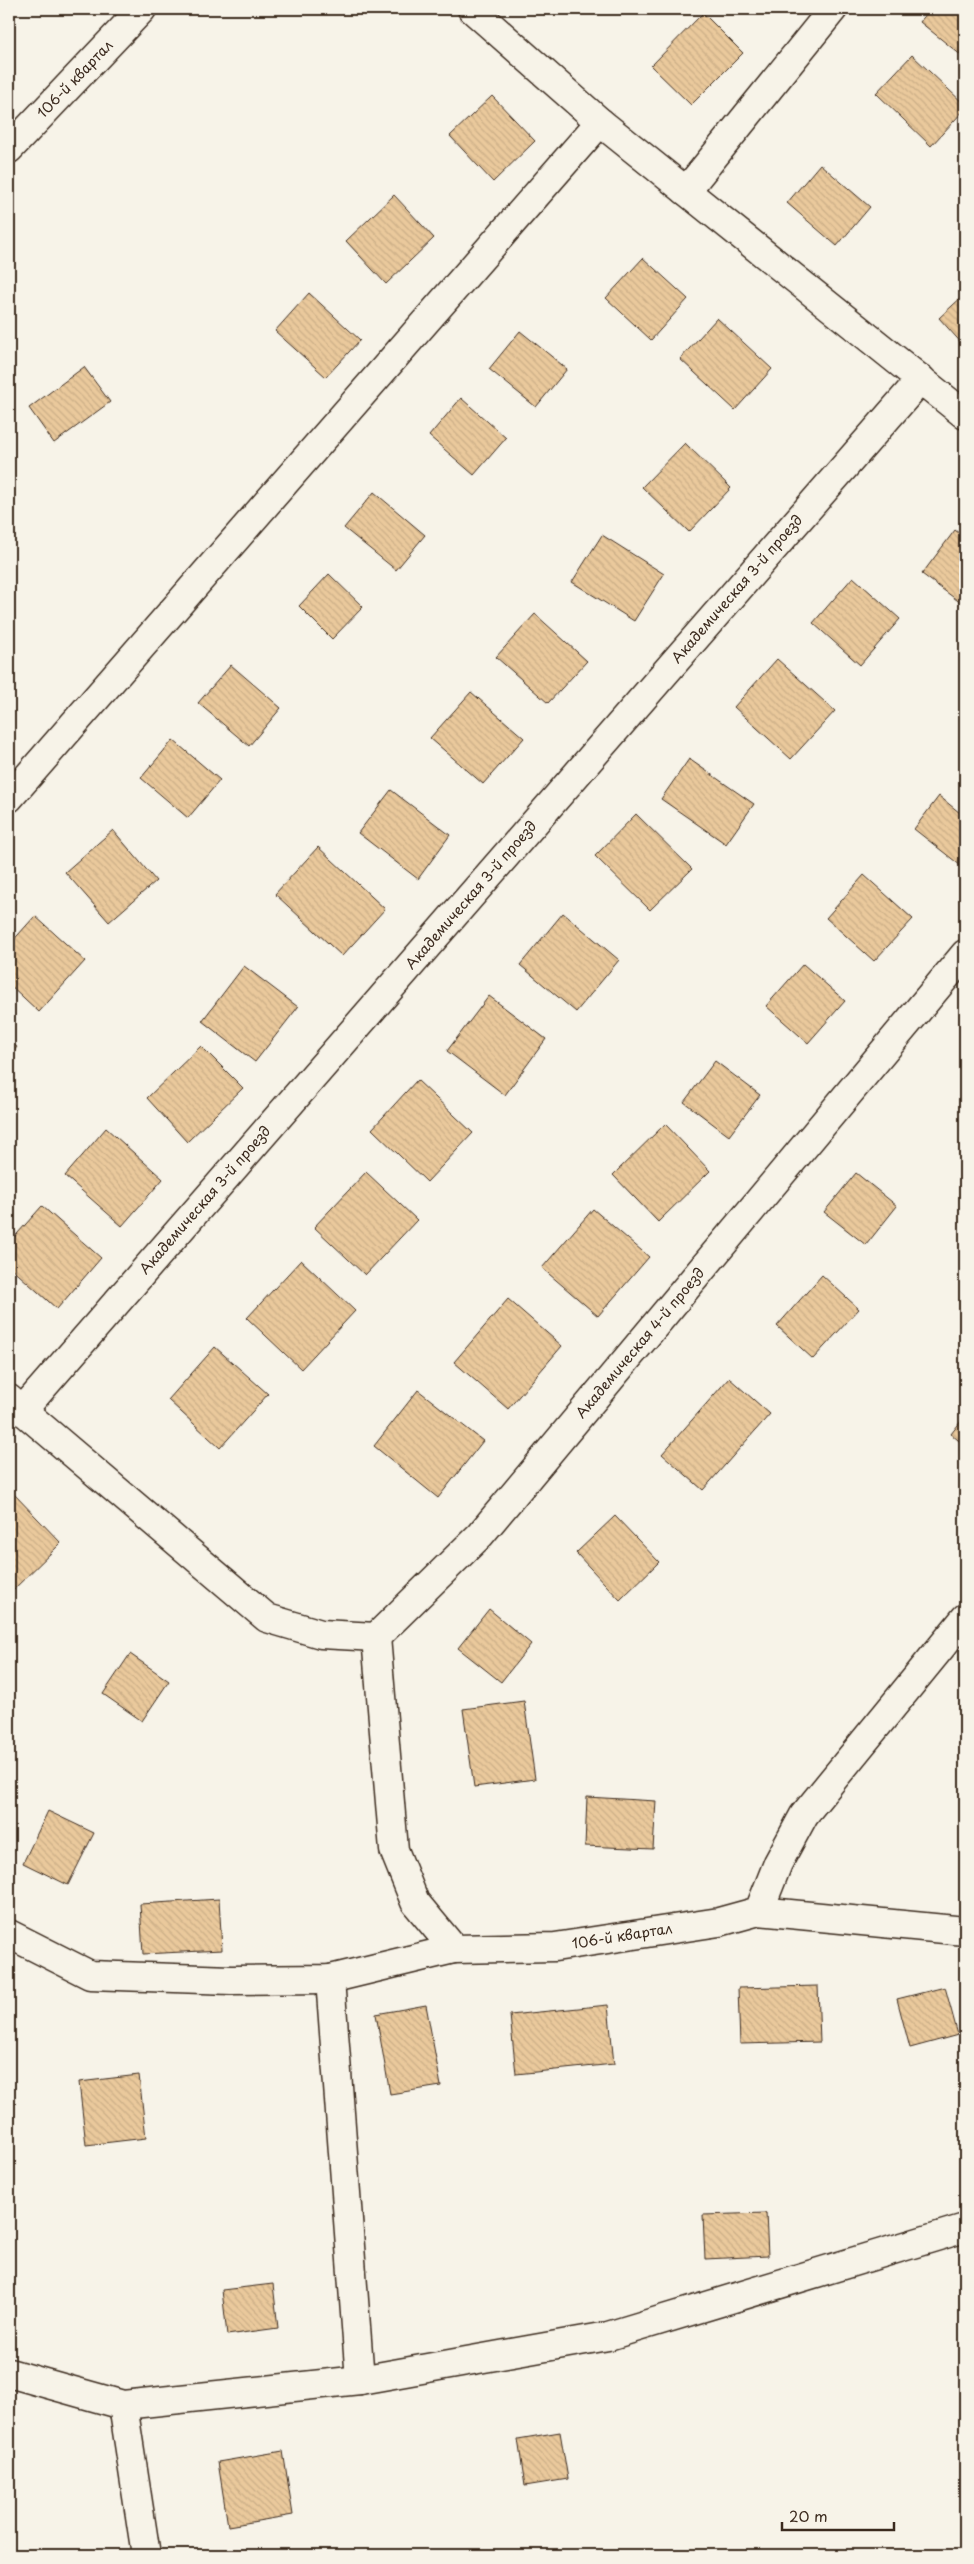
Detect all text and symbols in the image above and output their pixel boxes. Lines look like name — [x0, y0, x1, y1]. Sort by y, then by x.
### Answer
street label: 106-й квартал — [32, 35, 117, 122]
street label: Академическая 3-й проезд — [666, 510, 807, 668]
street label: Академическая 3-й проезд — [400, 816, 541, 974]
street label: Академическая 3-й проезд — [134, 1121, 275, 1279]
street label: Академическая 4-й проезд — [570, 1263, 709, 1423]
street label: 106-й квартал — [570, 1917, 674, 1954]
scale bar — [782, 2499, 894, 2531]
text: 20 m — [789, 2504, 828, 2527]

